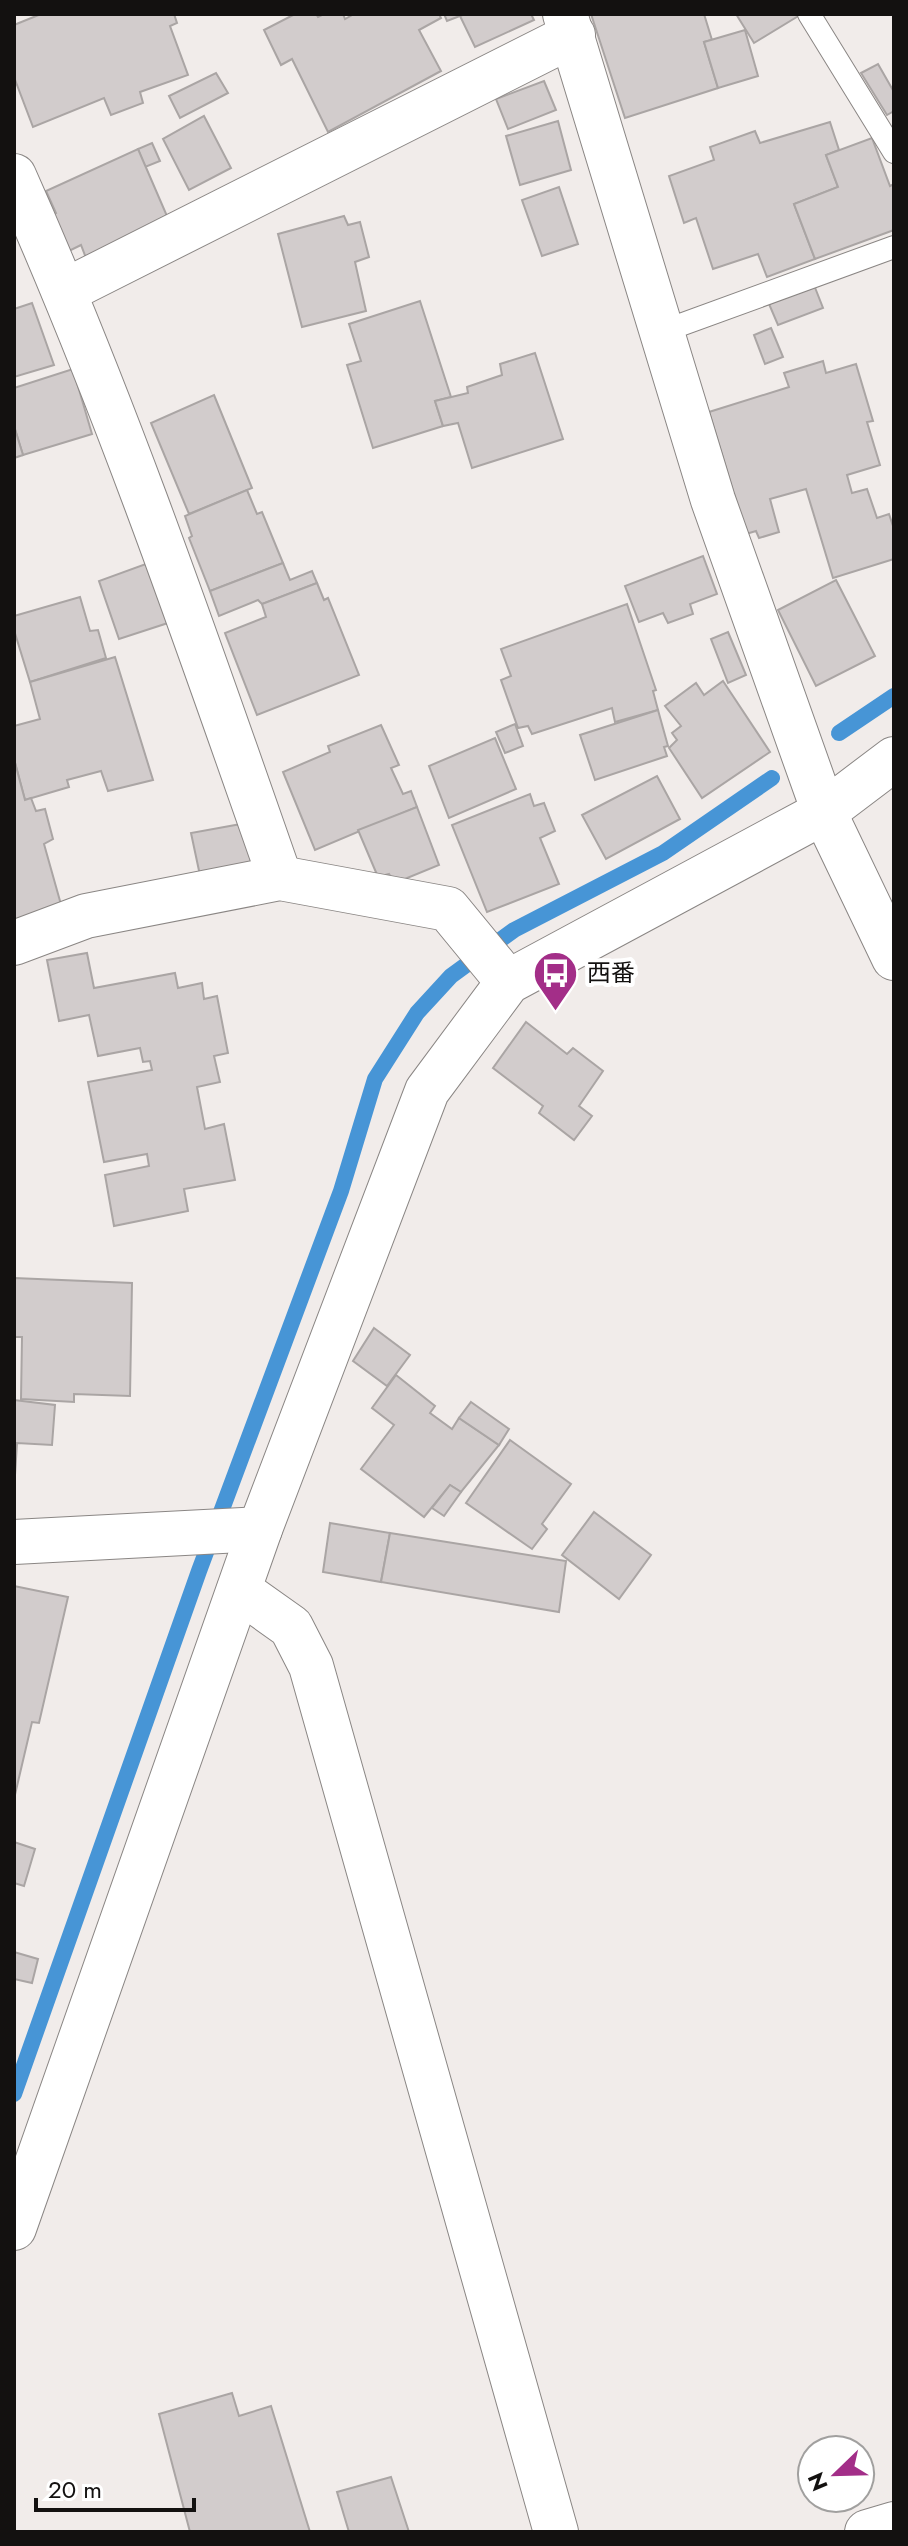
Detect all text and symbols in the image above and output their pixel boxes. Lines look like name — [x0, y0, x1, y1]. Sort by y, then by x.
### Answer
bus stop icon: 西番 — [532, 949, 580, 1012]
place label: 西番 — [587, 955, 635, 990]
north arrow — [796, 2434, 876, 2514]
scale bar — [36, 2462, 194, 2512]
text: N — [799, 2468, 836, 2496]
text: 20 m — [48, 2472, 102, 2507]

